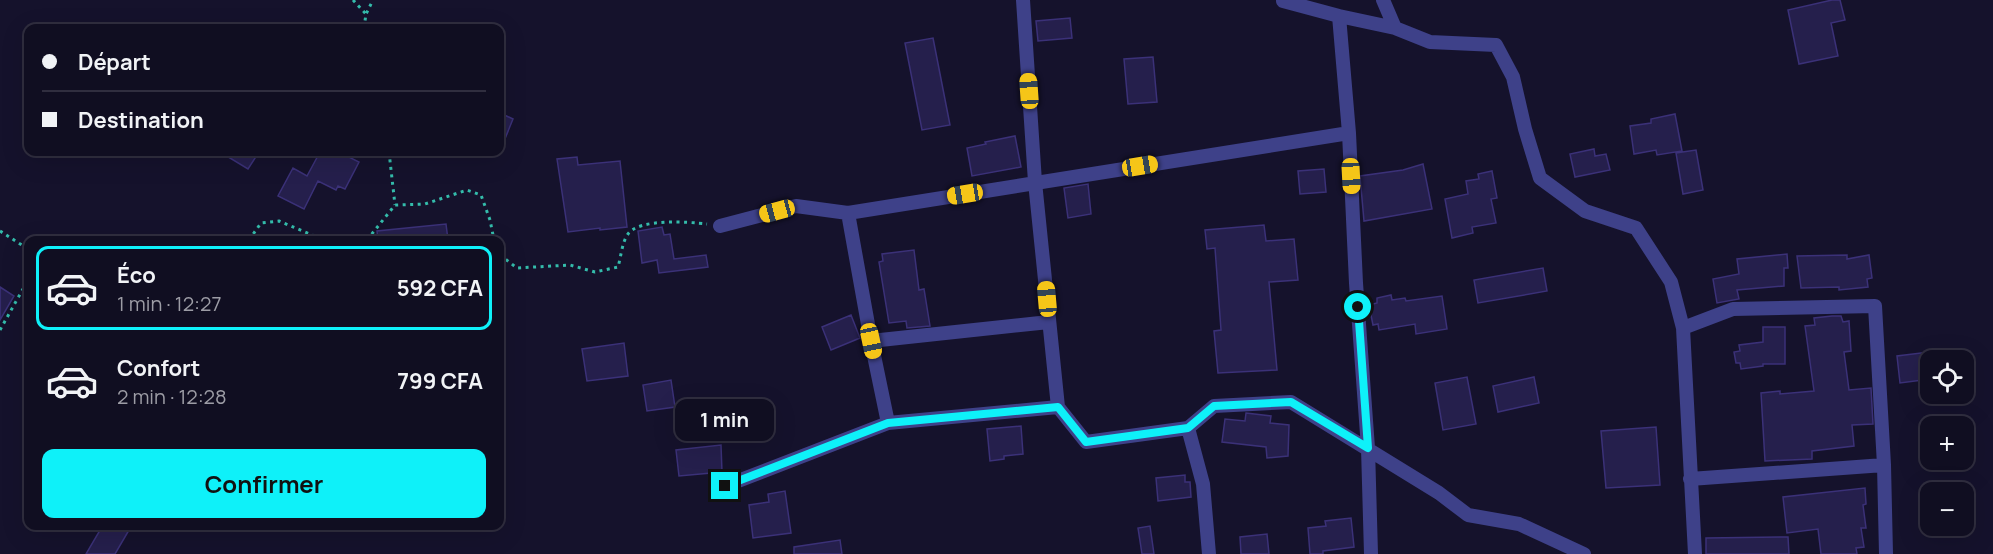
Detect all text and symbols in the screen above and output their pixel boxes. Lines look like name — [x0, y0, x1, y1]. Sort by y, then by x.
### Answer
text: Départ — [78, 47, 151, 77]
car — [1019, 72, 1039, 110]
text: Destination — [78, 105, 204, 135]
car — [1121, 154, 1159, 178]
car — [1341, 158, 1361, 194]
car — [946, 182, 984, 206]
car — [757, 198, 797, 224]
text: Éco — [117, 260, 156, 290]
icon: car — [45, 261, 99, 315]
text: 592 CFA — [397, 273, 483, 303]
car — [1036, 280, 1058, 318]
text: 1 min · 12:27 — [117, 290, 221, 317]
route start — [1344, 293, 1371, 320]
car — [858, 322, 884, 360]
map controls — [1920, 350, 1974, 536]
button: locate — [1920, 350, 1974, 404]
text: Confort — [117, 353, 200, 383]
icon: car — [45, 354, 99, 408]
text: 799 CFA — [397, 366, 483, 396]
text: 2 min · 12:28 — [117, 383, 227, 410]
callout: 1 min — [676, 399, 774, 441]
text: 1 min — [700, 406, 749, 433]
button: + — [1920, 416, 1974, 470]
button: Confirmer — [42, 449, 486, 518]
route end — [711, 472, 738, 499]
button: − — [1920, 482, 1974, 536]

